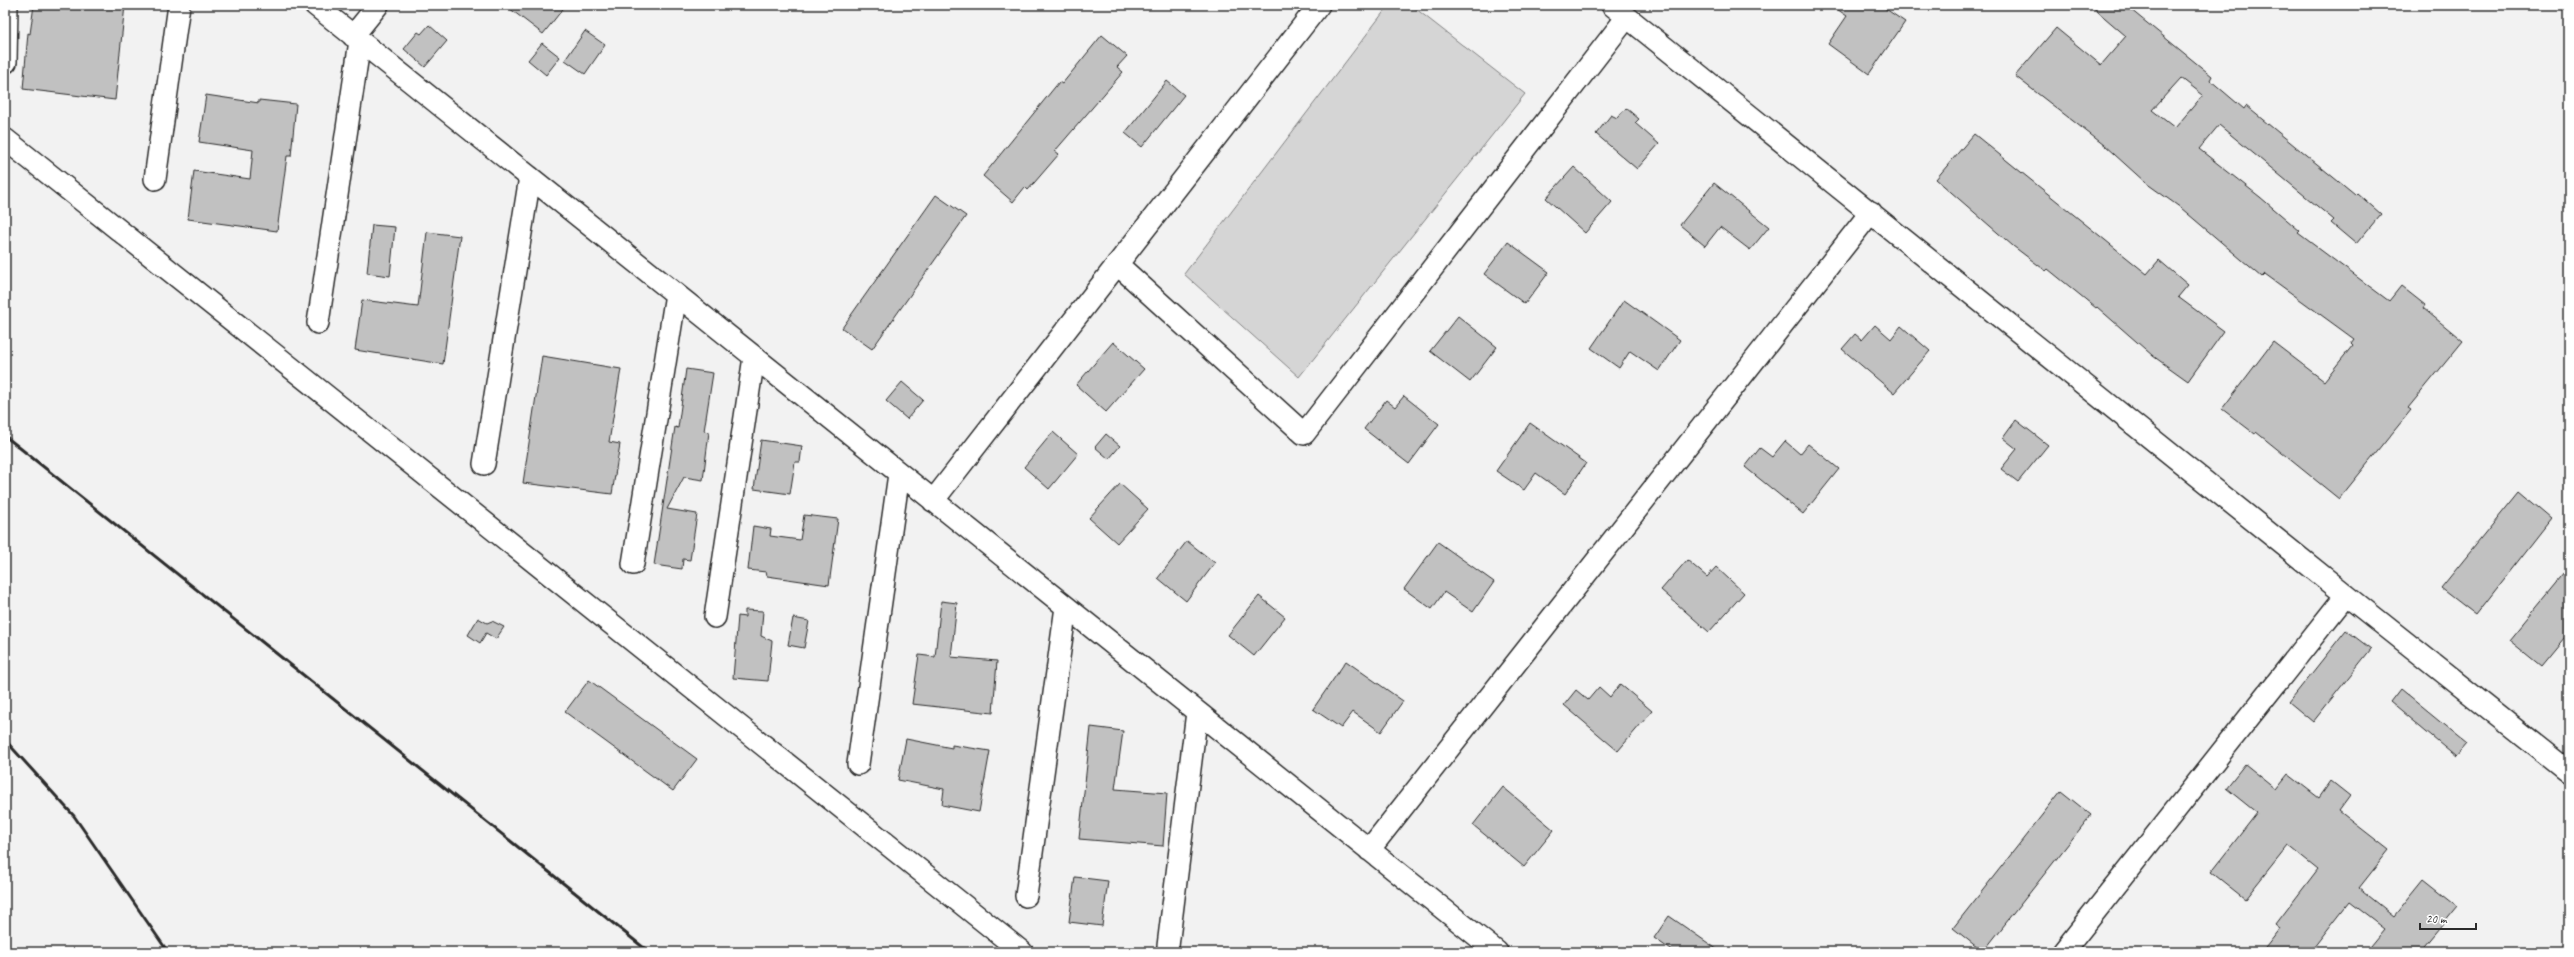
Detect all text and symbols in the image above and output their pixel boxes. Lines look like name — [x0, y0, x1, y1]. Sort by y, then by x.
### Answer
scale bar — [2420, 905, 2476, 931]
text: 20 m — [2426, 911, 2448, 927]

